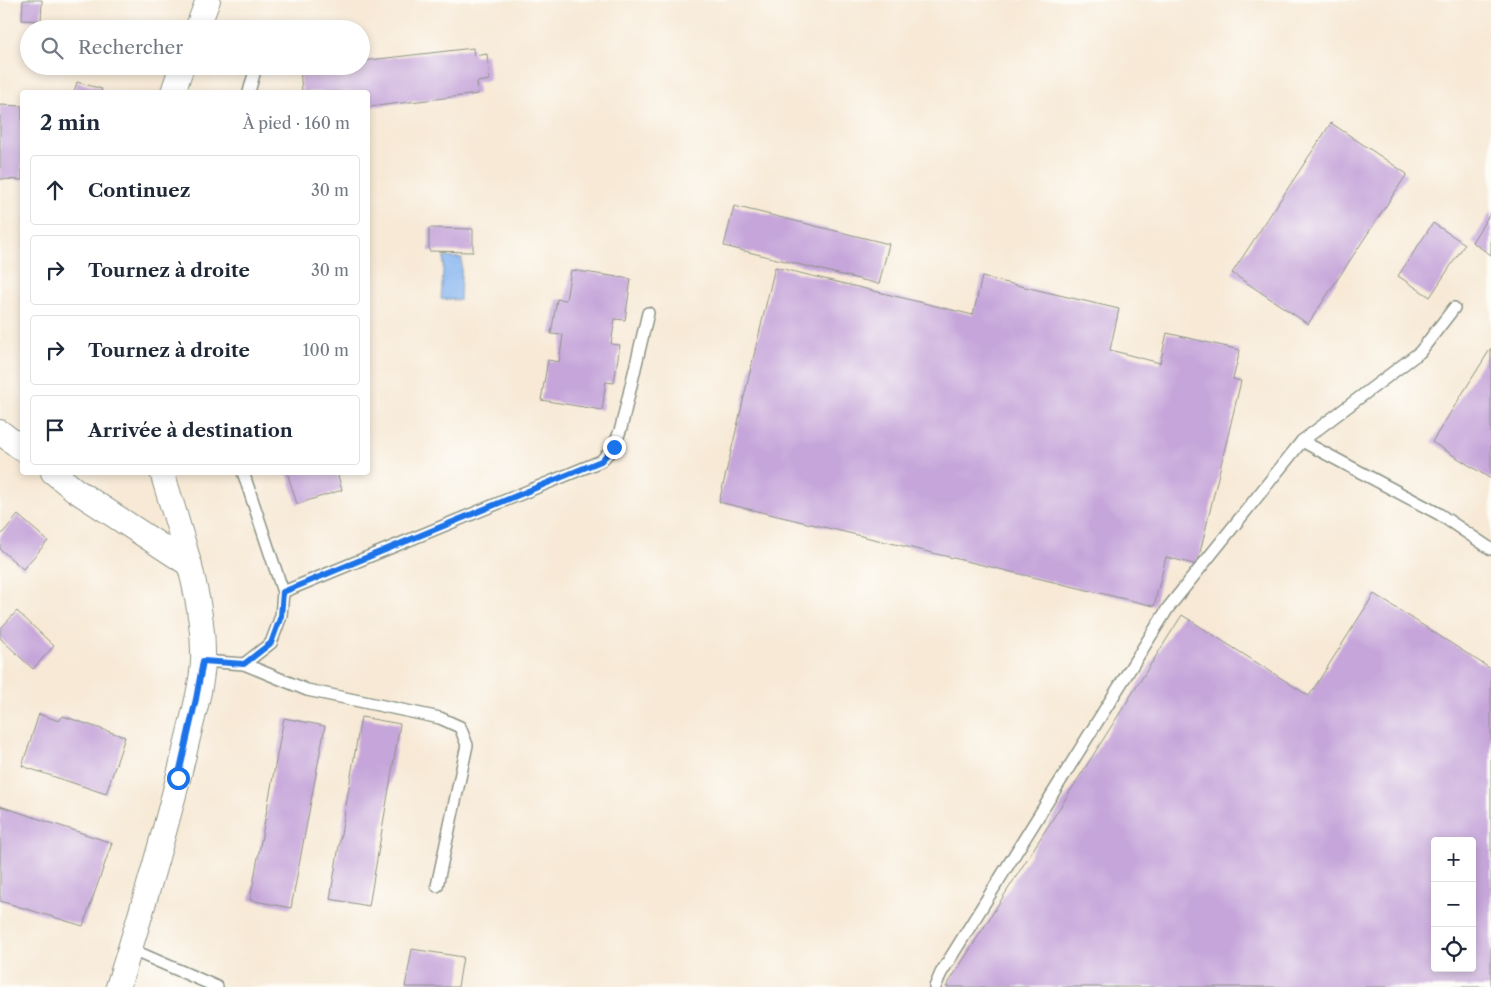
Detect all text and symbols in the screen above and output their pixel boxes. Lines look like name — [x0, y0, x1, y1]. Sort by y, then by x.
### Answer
search box — [20, 20, 370, 75]
icon: search — [38, 34, 66, 62]
text: Rechercher — [78, 36, 183, 59]
text: 2 min — [40, 110, 100, 135]
text: À pied · 160 m — [243, 113, 350, 133]
icon: ahead — [41, 176, 69, 204]
text: Continuez — [88, 179, 190, 202]
text: 30 m — [311, 180, 349, 200]
icon: right — [41, 256, 69, 284]
text: Tournez à droite — [88, 259, 250, 282]
text: 30 m — [311, 260, 349, 280]
icon: right — [41, 336, 69, 364]
text: Tournez à droite — [88, 339, 250, 362]
text: 100 m — [303, 340, 349, 360]
icon: arrive — [41, 416, 69, 444]
text: Arrivée à destination — [88, 419, 293, 442]
route end — [603, 436, 626, 459]
route start — [167, 767, 190, 790]
map controls — [1431, 837, 1476, 972]
button: + — [1431, 837, 1476, 882]
button: − — [1431, 882, 1476, 927]
button: locate — [1431, 927, 1476, 972]

